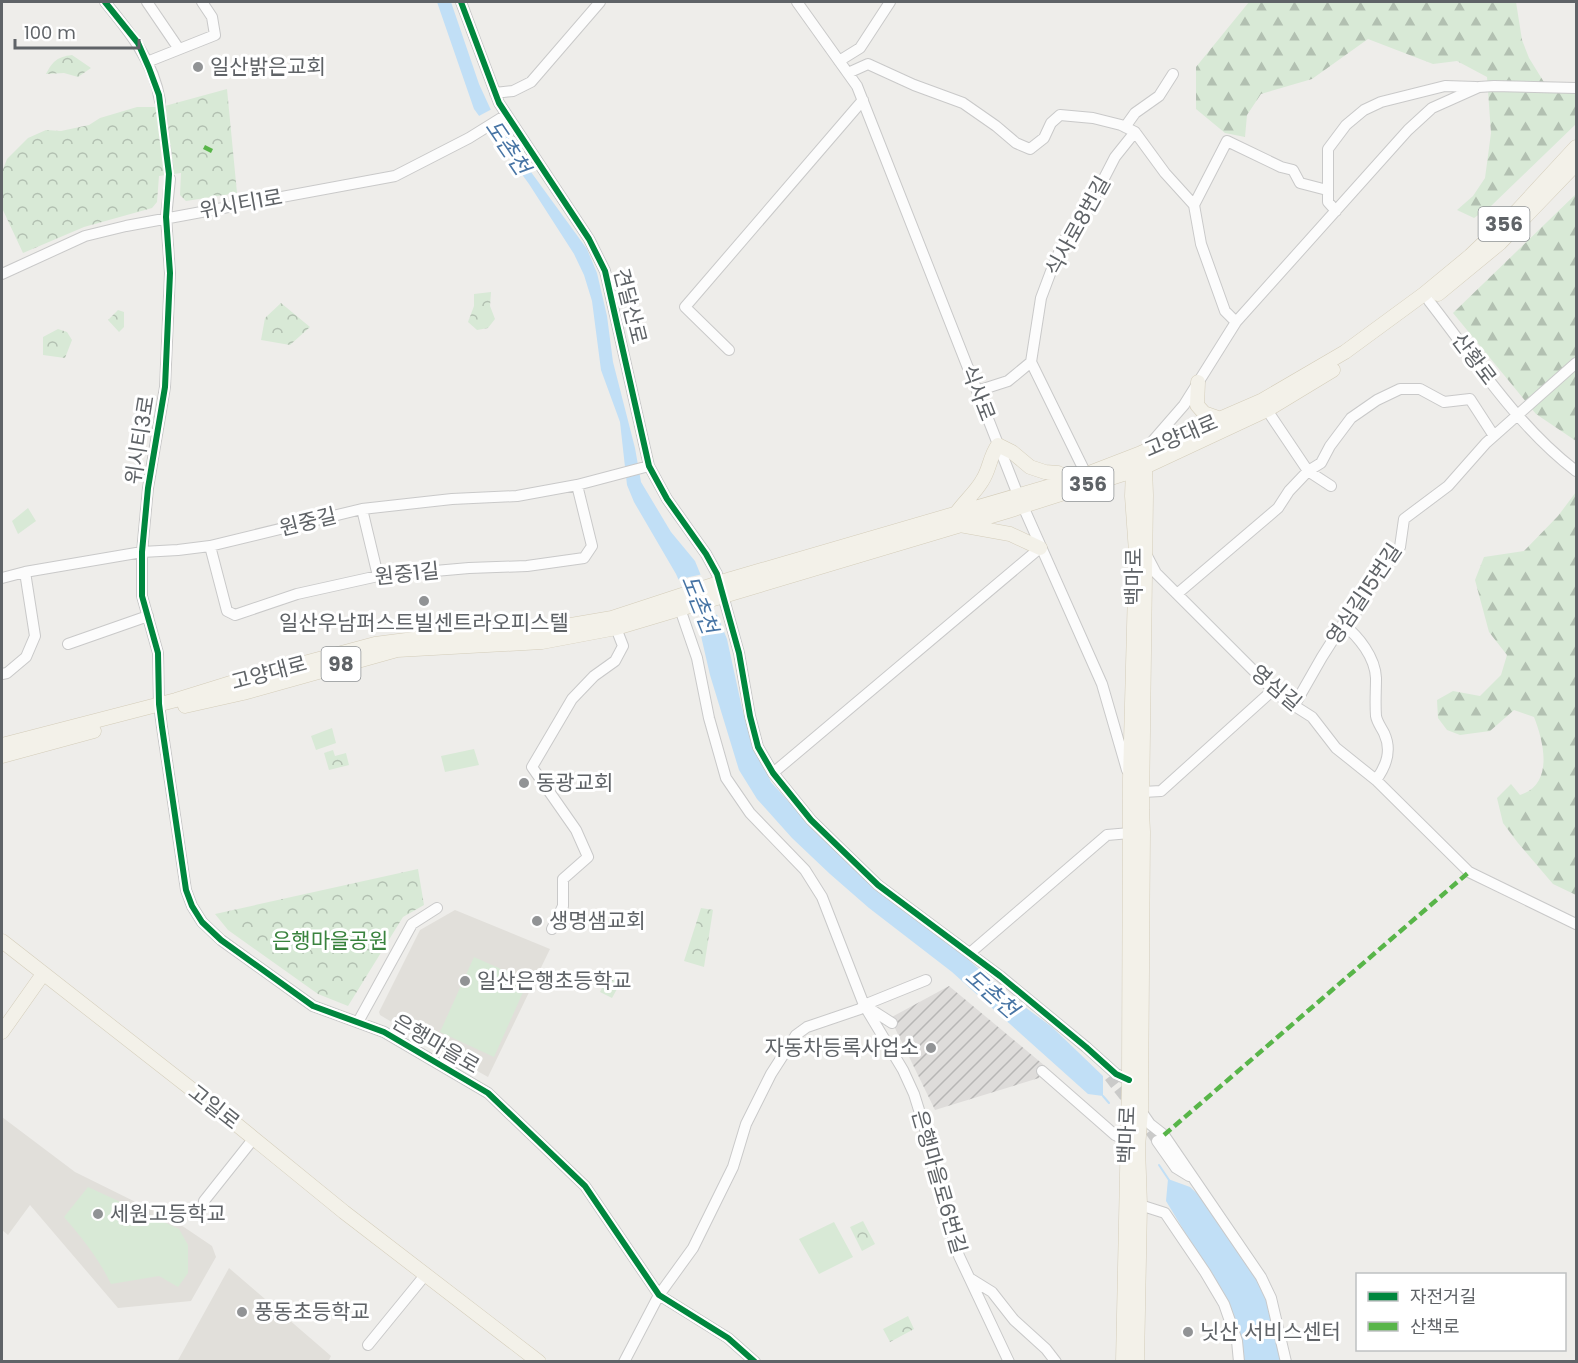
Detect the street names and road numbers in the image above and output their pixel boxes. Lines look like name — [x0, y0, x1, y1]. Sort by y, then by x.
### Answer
street label: 식사로8번길 — [1038, 171, 1117, 281]
street label: 위시티1로 — [197, 182, 285, 225]
road number: 356 — [1478, 207, 1530, 241]
street label: 견달산로 — [607, 265, 654, 347]
street label: 산황로 — [1445, 327, 1503, 391]
street label: 식사로 — [955, 361, 1002, 425]
street label: 위시티3로 — [118, 393, 161, 486]
street label: 고양대로 — [1140, 407, 1222, 464]
road number: 356 — [1062, 467, 1114, 501]
street label: 원중길 — [276, 500, 340, 543]
street label: 영심길15번길 — [1319, 537, 1408, 650]
street label: 백마로 — [1119, 548, 1148, 606]
street label: 원중1길 — [373, 556, 441, 591]
road number: 98 — [322, 647, 360, 681]
street label: 고양대로 — [228, 649, 310, 697]
street label: 영심길 — [1245, 658, 1308, 717]
street label: 은행마을로 — [387, 1007, 485, 1080]
street label: 고일로 — [183, 1077, 246, 1136]
street label: 은행마을로6번길 — [905, 1106, 974, 1257]
street label: 백마로 — [1111, 1106, 1142, 1164]

